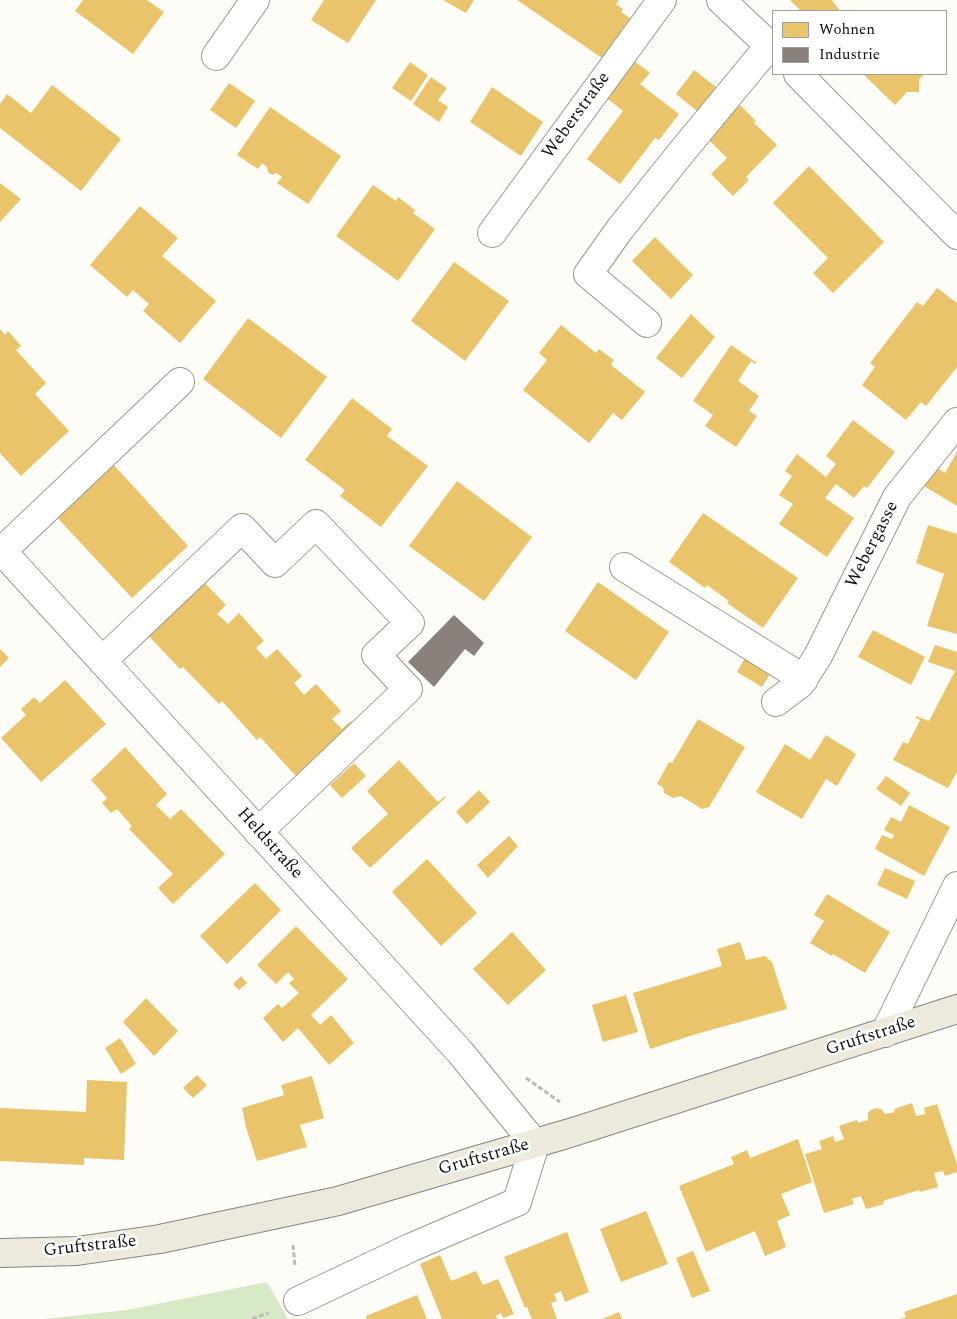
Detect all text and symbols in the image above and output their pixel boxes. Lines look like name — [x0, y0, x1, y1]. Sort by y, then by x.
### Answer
legend — [772, 10, 947, 75]
text: Wohnen — [819, 18, 875, 41]
text: Industrie — [819, 43, 880, 66]
street label: Weberstraße — [538, 68, 616, 164]
street label: Webergasse — [842, 498, 904, 592]
street label: Heldstraße — [231, 804, 307, 884]
street label: Gruftstraße — [823, 1012, 919, 1062]
street label: Gruftstraße — [436, 1135, 532, 1181]
street label: Gruftstraße — [42, 1231, 138, 1263]

